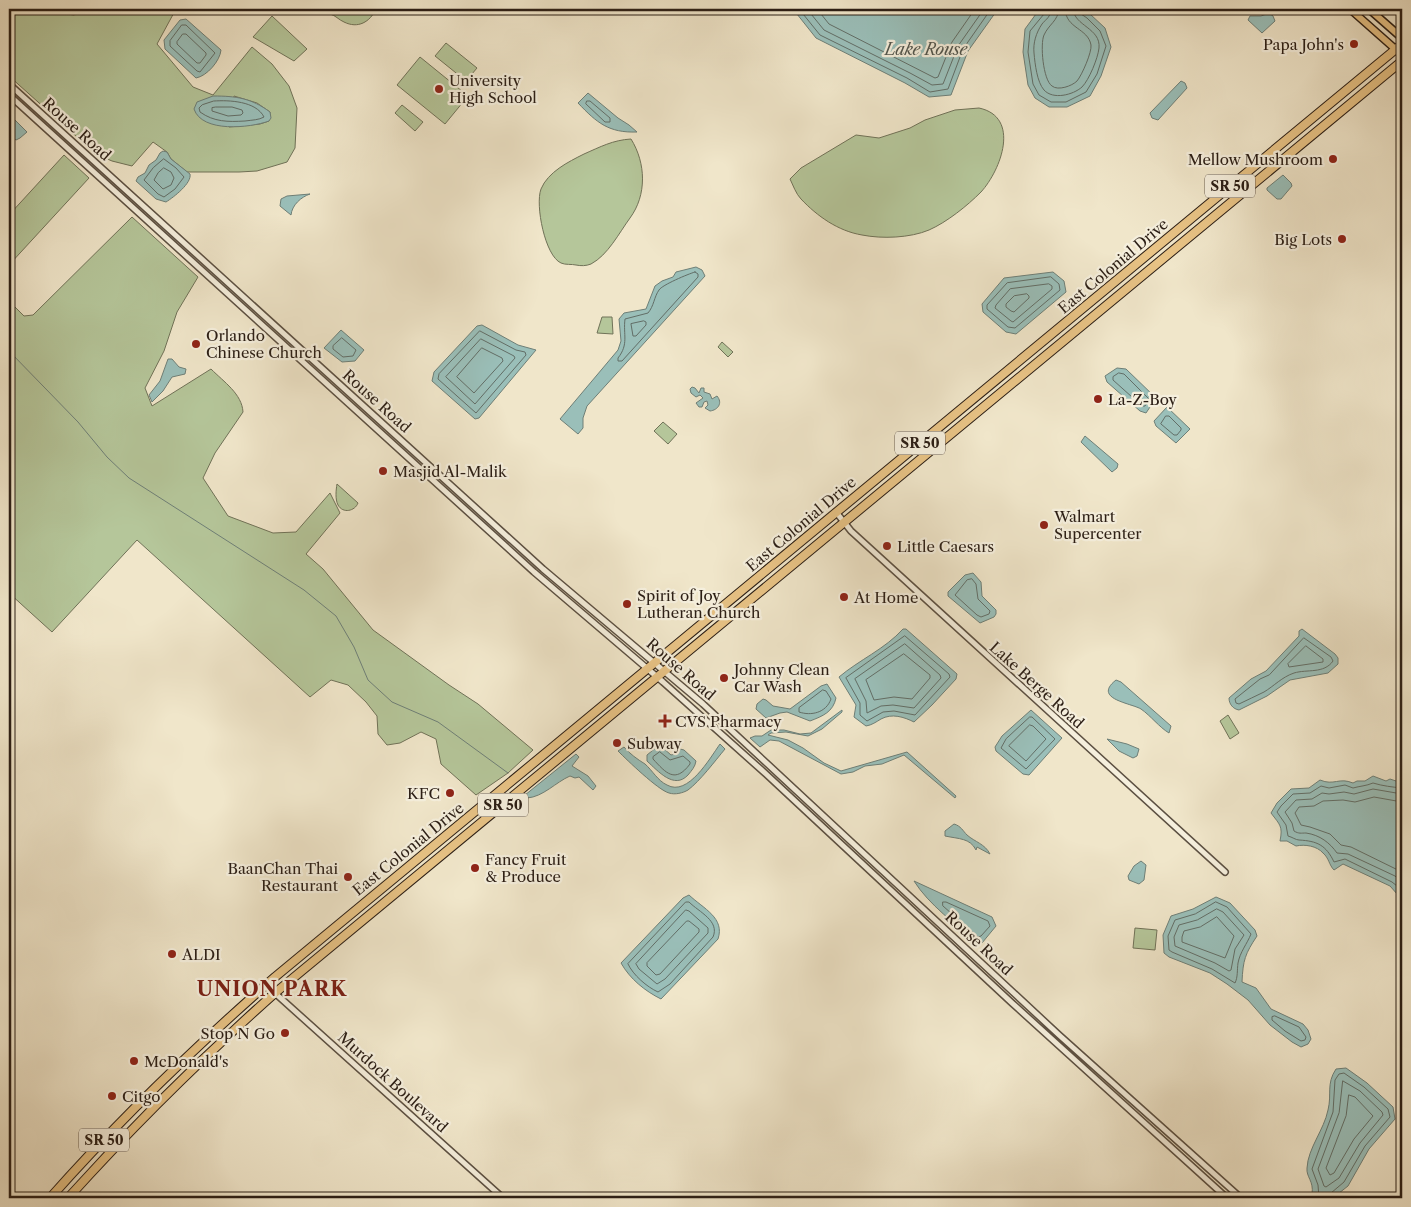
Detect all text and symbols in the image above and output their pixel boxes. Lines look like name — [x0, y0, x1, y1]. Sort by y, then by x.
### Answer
place label: Papa John's — [1263, 35, 1344, 54]
marker: Papa John's — [1348, 38, 1360, 50]
water label: Lake Rouse — [883, 39, 968, 59]
place label: University High School — [449, 71, 537, 107]
marker: University High School — [433, 83, 445, 95]
street label: Rouse Road — [39, 93, 115, 165]
place label: Mellow Mushroom — [1188, 150, 1323, 169]
marker: Mellow Mushroom — [1327, 153, 1339, 165]
road number: SR 50 — [1205, 175, 1255, 198]
street label: East Colonial Drive — [1054, 214, 1172, 318]
place label: Big Lots — [1274, 230, 1332, 249]
marker: Big Lots — [1336, 233, 1348, 245]
place label: Orlando Chinese Church — [206, 326, 322, 362]
marker: Orlando Chinese Church — [190, 338, 202, 350]
street label: Rouse Road — [339, 365, 415, 437]
place label: La-Z-Boy — [1108, 390, 1178, 409]
marker: La-Z-Boy — [1092, 393, 1104, 405]
road number: SR 50 — [895, 432, 945, 454]
place label: Masjid Al-Malik — [393, 462, 508, 481]
marker: Masjid Al-Malik — [377, 465, 389, 477]
street label: East Colonial Drive — [742, 472, 860, 576]
place label: Walmart Supercenter — [1053, 507, 1142, 543]
marker: Walmart Supercenter — [1038, 519, 1050, 531]
place label: Little Caesars — [897, 537, 994, 556]
marker: Little Caesars — [881, 540, 893, 552]
place label: Spirit of Joy Lutheran Church — [637, 586, 761, 622]
place label: At Home — [853, 588, 918, 607]
marker: At Home — [838, 591, 850, 603]
marker: Spirit of Joy Lutheran Church — [621, 598, 633, 610]
street label: Rouse Road — [643, 634, 719, 704]
street label: Lake Berge Road — [986, 638, 1088, 732]
place label: Johnny Clean Car Wash — [732, 660, 830, 696]
marker: Johnny Clean Car Wash — [718, 672, 730, 684]
place label: CVS Pharmacy — [675, 712, 782, 731]
marker: CVS Pharmacy — [659, 715, 671, 727]
place label: Subway — [627, 734, 682, 753]
marker: Subway — [611, 737, 623, 749]
place label: KFC — [407, 784, 440, 803]
marker: KFC — [444, 787, 456, 799]
road number: SR 50 — [478, 794, 528, 816]
street label: East Colonial Drive — [349, 798, 467, 900]
place label: Fancy Fruit & Produce — [485, 850, 567, 886]
place label: BaanChan Thai Restaurant — [227, 859, 339, 895]
marker: Fancy Fruit & Produce — [469, 862, 481, 874]
marker: BaanChan Thai Restaurant — [342, 871, 354, 883]
street label: Rouse Road — [941, 907, 1017, 979]
place label: ALDI — [181, 945, 221, 964]
marker: ALDI — [166, 948, 178, 960]
district label: UNION PARK — [197, 977, 347, 1001]
place label: Stop N Go — [201, 1024, 275, 1043]
marker: Stop N Go — [279, 1027, 291, 1039]
street label: Murdock Boulevard — [334, 1028, 452, 1136]
place label: McDonald's — [144, 1052, 229, 1071]
marker: McDonald's — [128, 1055, 140, 1067]
place label: Citgo — [122, 1087, 160, 1106]
marker: Citgo — [106, 1090, 118, 1102]
road number: SR 50 — [79, 1128, 129, 1152]

